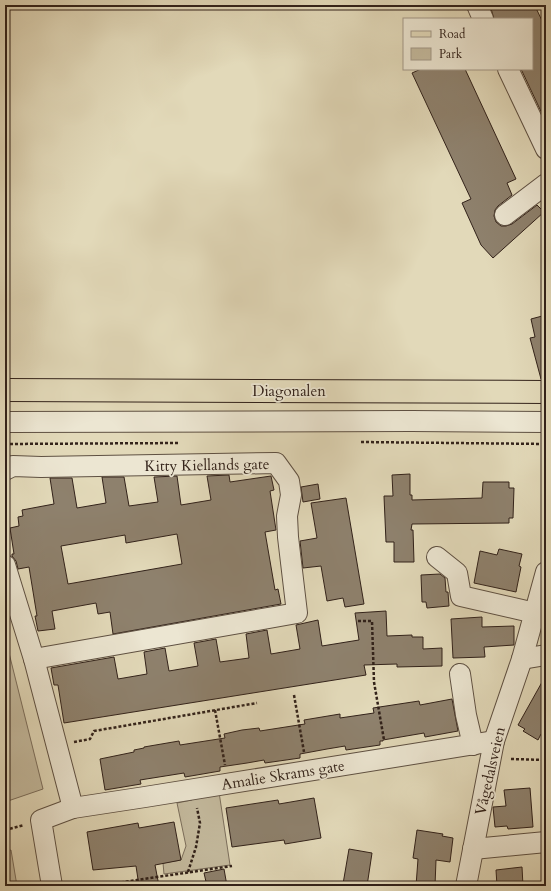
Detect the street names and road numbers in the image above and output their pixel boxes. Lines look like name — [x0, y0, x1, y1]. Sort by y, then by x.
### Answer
street label: Diagonalen — [252, 381, 326, 401]
street label: Kitty Kiellands gate — [144, 454, 270, 476]
street label: Vågedalsveien — [470, 724, 510, 817]
street label: Amalie Skrams gate — [220, 755, 346, 795]

